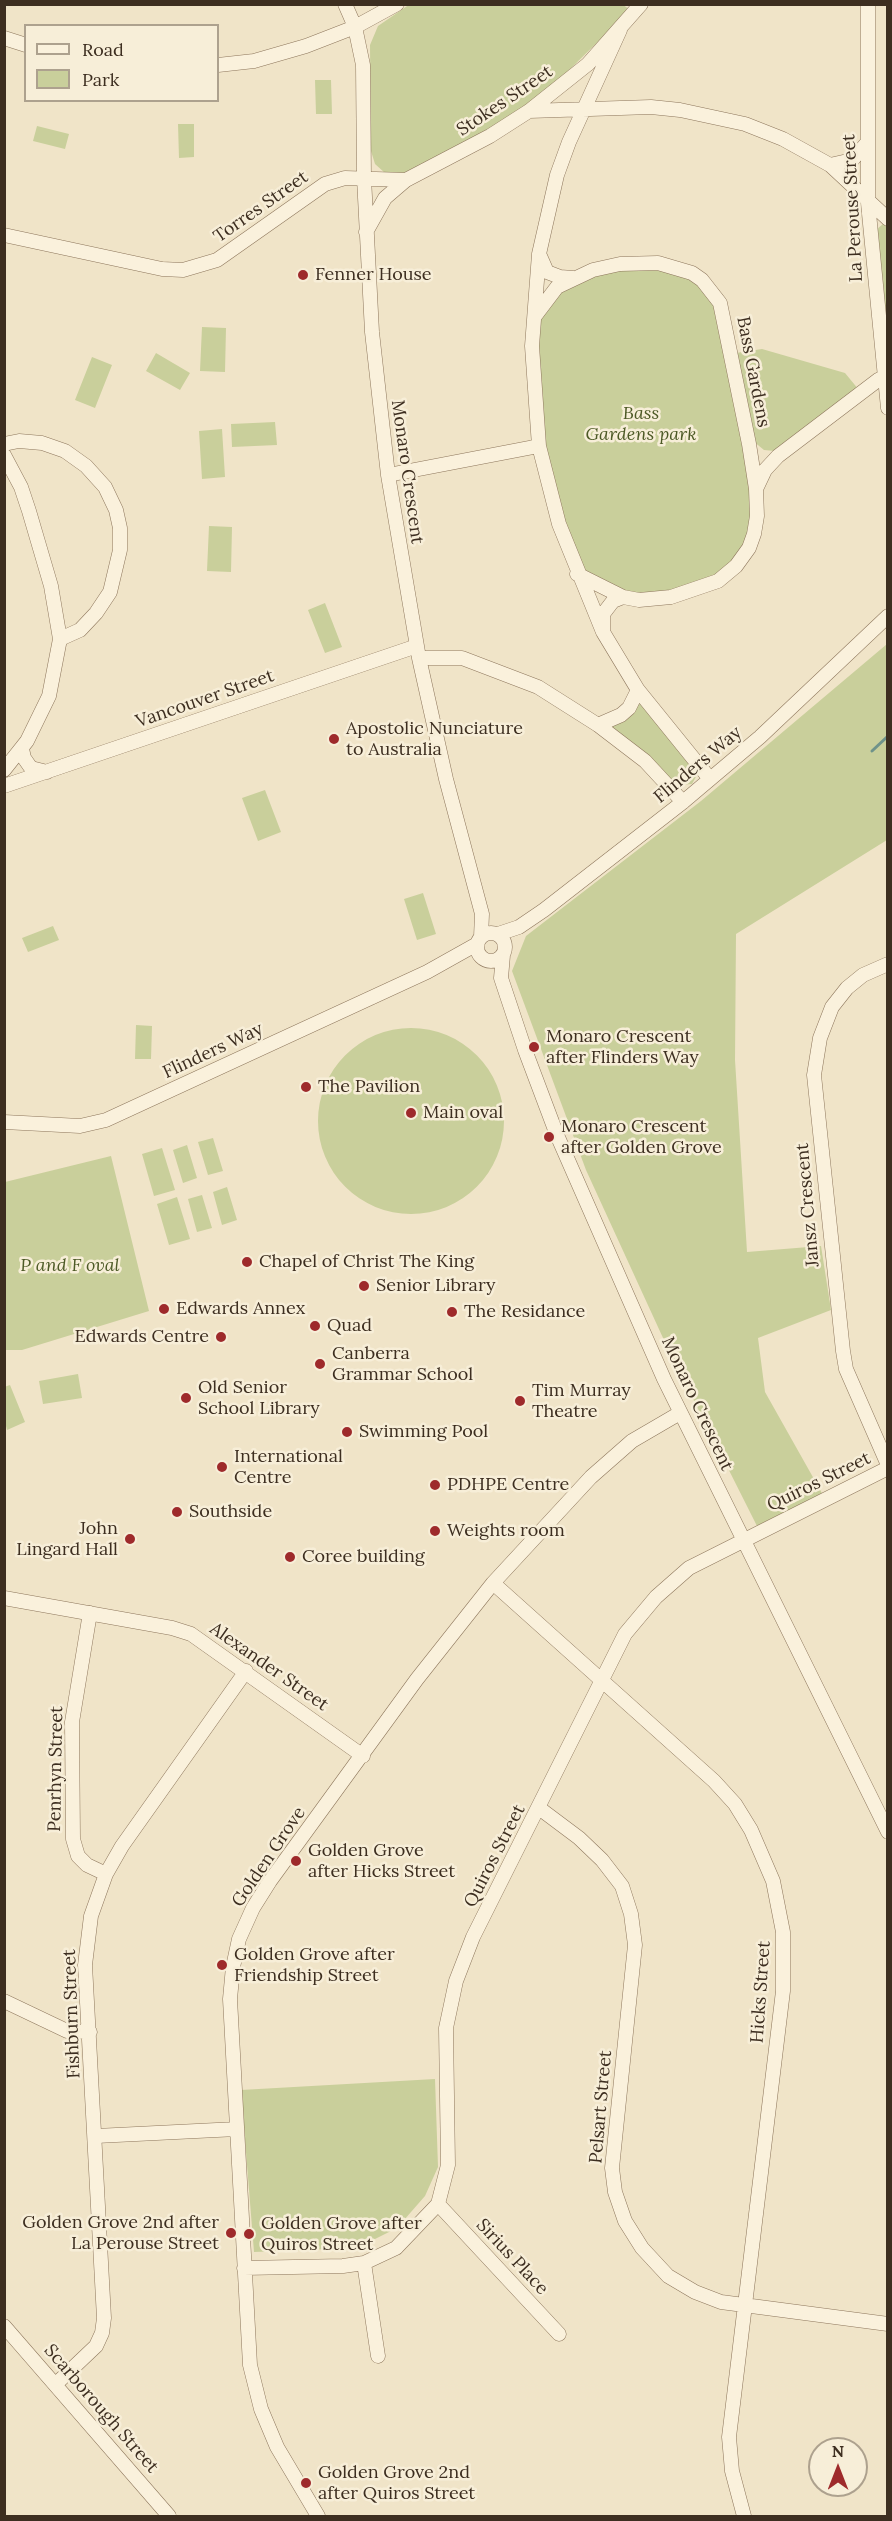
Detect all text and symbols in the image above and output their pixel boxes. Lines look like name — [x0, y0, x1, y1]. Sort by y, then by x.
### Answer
legend — [24, 24, 219, 102]
text: Road — [82, 38, 124, 61]
street label: Stokes Street — [453, 61, 557, 141]
text: Park — [82, 68, 119, 91]
street label: La Perouse Street — [838, 133, 868, 283]
street label: Torres Street — [210, 166, 312, 248]
place label: Fenner House — [315, 264, 431, 286]
marker: Fenner House — [296, 268, 310, 282]
street label: Bass Gardens — [732, 315, 774, 429]
street label: Monaro Crescent — [386, 399, 428, 545]
park label: Bass Gardens park — [585, 403, 697, 446]
street label: Vancouver Street — [133, 665, 277, 733]
place label: Apostolic Nunciature to Australia — [346, 718, 523, 760]
street label: Flinders Way — [650, 722, 746, 808]
marker: Apostolic Nunciature to Australia — [327, 732, 341, 746]
street label: Flinders Way — [160, 1018, 266, 1084]
place label: Monaro Crescent after Flinders Way — [546, 1026, 699, 1068]
marker: Monaro Crescent after Flinders Way — [527, 1040, 541, 1054]
place label: The Pavilion — [318, 1076, 420, 1098]
marker: The Pavilion — [299, 1080, 313, 1094]
place label: Main oval — [423, 1102, 503, 1124]
marker: Main oval — [404, 1106, 418, 1120]
place label: Monaro Crescent after Golden Grove — [561, 1116, 722, 1158]
marker: Monaro Crescent after Golden Grove — [542, 1130, 556, 1144]
street label: Jansz Crescent — [792, 1142, 824, 1268]
place label: Chapel of Christ The King — [259, 1251, 474, 1273]
park label: P and F oval — [20, 1255, 120, 1277]
marker: Chapel of Christ The King — [240, 1255, 254, 1269]
place label: Senior Library — [376, 1275, 496, 1297]
marker: Senior Library — [357, 1279, 371, 1293]
place label: Edwards Annex — [176, 1298, 305, 1320]
place label: The Residance — [464, 1301, 585, 1323]
marker: Edwards Annex — [157, 1302, 171, 1316]
marker: The Residance — [445, 1305, 459, 1319]
place label: Quad — [327, 1315, 372, 1337]
marker: Quad — [308, 1319, 322, 1333]
place label: Edwards Centre — [75, 1326, 209, 1348]
marker: Edwards Centre — [214, 1330, 228, 1344]
street label: Monaro Crescent — [656, 1334, 738, 1474]
place label: Canberra Grammar School — [332, 1343, 473, 1386]
marker: Canberra Grammar School — [313, 1357, 327, 1371]
place label: Old Senior School Library — [198, 1377, 320, 1420]
place label: Tim Murray Theatre — [532, 1380, 631, 1422]
marker: Old Senior School Library — [179, 1391, 193, 1405]
marker: Tim Murray Theatre — [513, 1394, 527, 1408]
place label: Swimming Pool — [359, 1421, 488, 1443]
marker: Swimming Pool — [340, 1425, 354, 1439]
place label: International Centre — [234, 1446, 343, 1488]
street label: Quiros Street — [764, 1448, 874, 1516]
marker: International Centre — [215, 1460, 229, 1474]
place label: PDHPE Centre — [447, 1474, 569, 1496]
marker: PDHPE Centre — [428, 1478, 442, 1492]
place label: Southside — [189, 1501, 272, 1523]
marker: Southside — [170, 1505, 184, 1519]
place label: John Lingard Hall — [16, 1518, 118, 1561]
place label: Weights room — [447, 1520, 565, 1542]
marker: Weights room — [428, 1524, 442, 1538]
marker: John Lingard Hall — [123, 1532, 137, 1546]
place label: Coree building — [302, 1546, 425, 1568]
marker: Coree building — [283, 1550, 297, 1564]
street label: Alexander Street — [206, 1618, 332, 1716]
street label: Penrhyn Street — [44, 1706, 68, 1832]
street label: Quiros Street — [460, 1801, 530, 1911]
street label: Golden Grove — [228, 1803, 310, 1911]
place label: Golden Grove after Hicks Street — [308, 1840, 455, 1882]
marker: Golden Grove after Hicks Street — [289, 1854, 303, 1868]
street label: Hicks Street — [747, 1940, 775, 2044]
place label: Golden Grove after Friendship Street — [234, 1944, 395, 1986]
street label: Fishburn Street — [59, 1949, 85, 2079]
marker: Golden Grove after Friendship Street — [215, 1958, 229, 1972]
street label: Pelsart Street — [585, 2049, 617, 2165]
place label: Golden Grove 2nd after La Perouse Street — [22, 2212, 219, 2254]
place label: Golden Grove after Quiros Street — [261, 2213, 422, 2256]
street label: Sirius Place — [471, 2215, 553, 2299]
marker: Golden Grove 2nd after La Perouse Street — [224, 2226, 238, 2240]
marker: Golden Grove after Quiros Street — [242, 2227, 256, 2241]
street label: Scarborough Street — [39, 2340, 163, 2478]
north arrow — [808, 2437, 868, 2497]
text: N — [832, 2441, 844, 2461]
place label: Golden Grove 2nd after Quiros Street — [318, 2462, 475, 2504]
marker: Golden Grove 2nd after Quiros Street — [299, 2476, 313, 2490]

